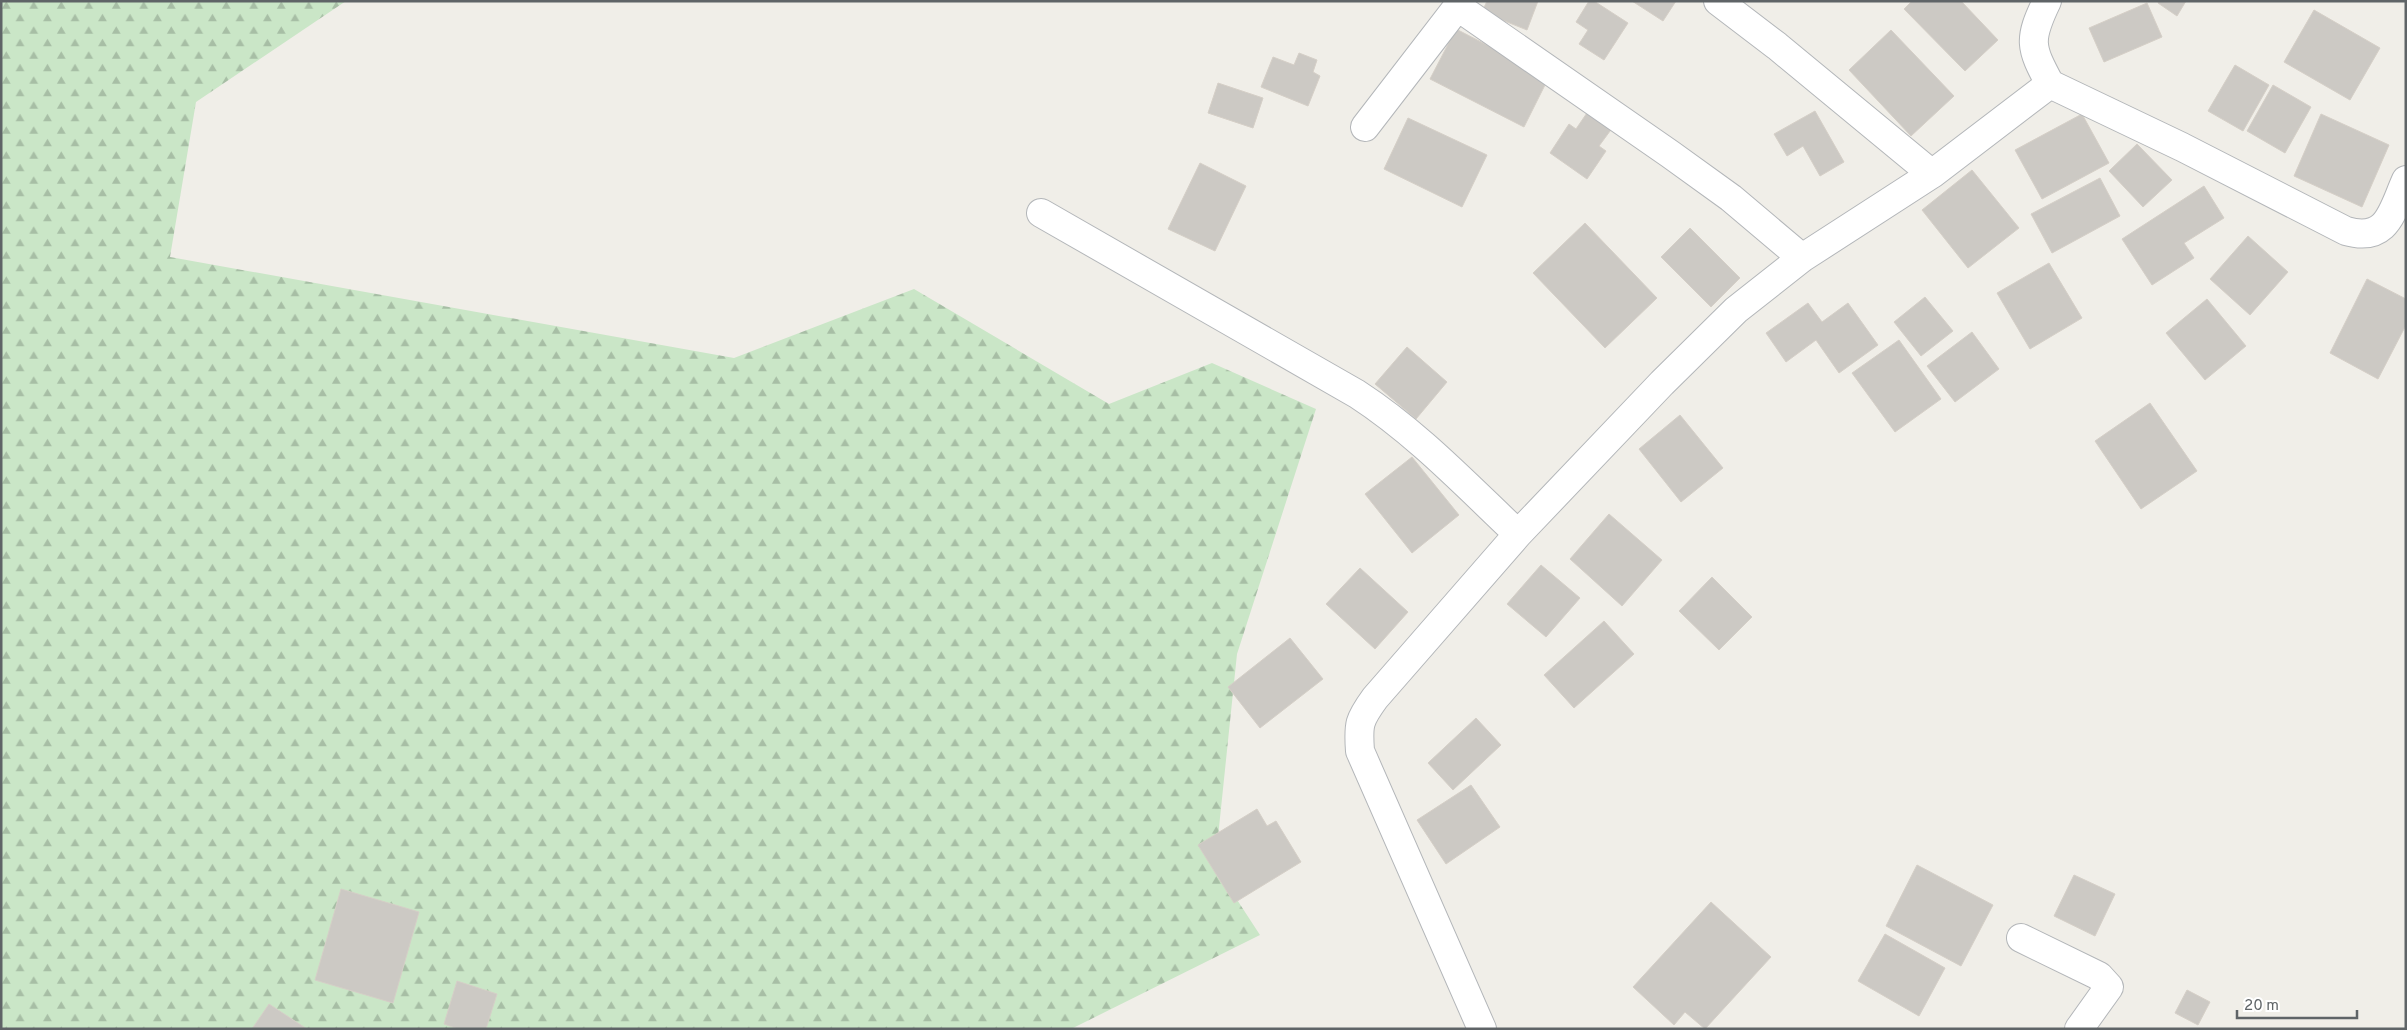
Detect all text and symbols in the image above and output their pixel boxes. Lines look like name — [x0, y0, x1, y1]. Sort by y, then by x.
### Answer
scale bar — [2237, 988, 2357, 1020]
text: 20 m — [2244, 997, 2279, 1016]

